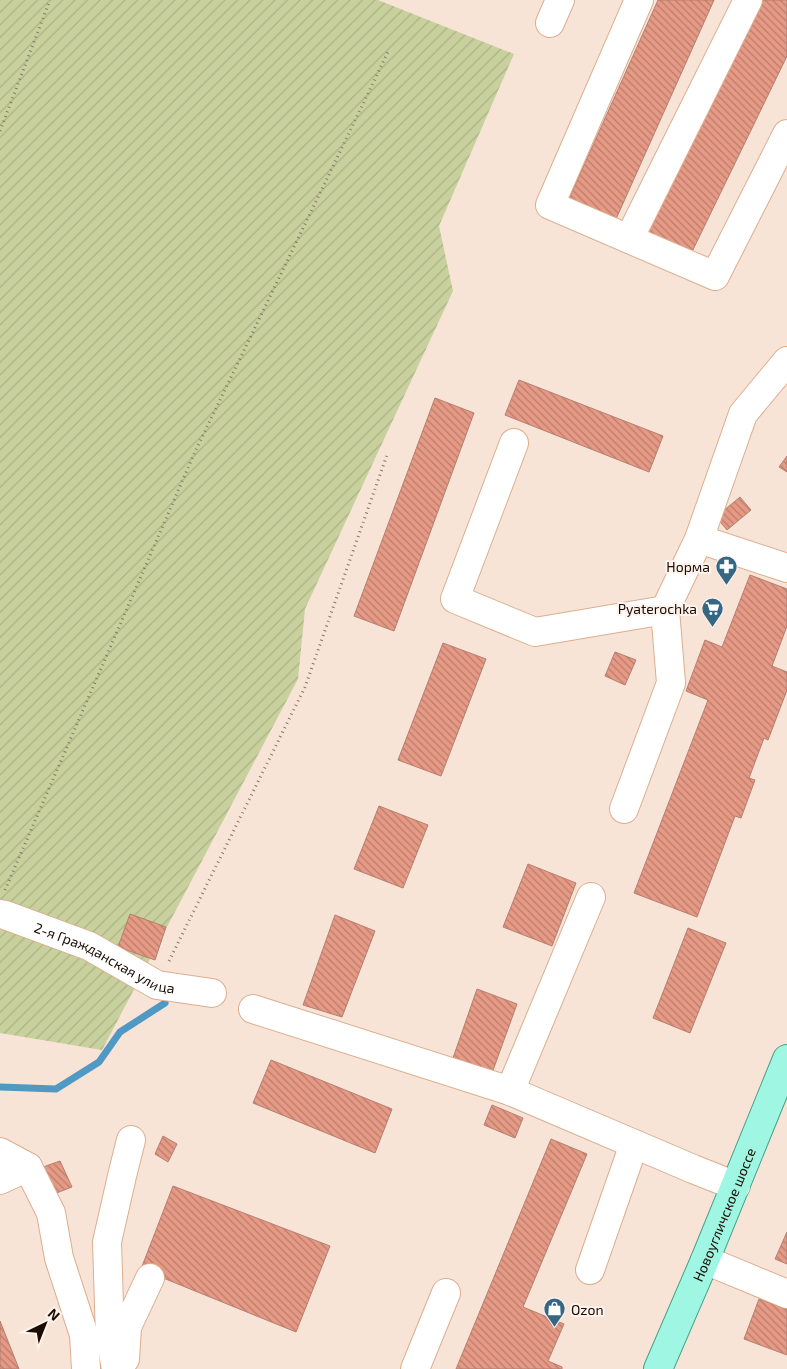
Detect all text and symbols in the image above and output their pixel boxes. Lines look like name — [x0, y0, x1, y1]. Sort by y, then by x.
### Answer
pharmacy icon: Норма — [714, 554, 738, 585]
place label: Норма — [666, 558, 710, 575]
supermarket icon: Pyaterochka — [701, 596, 725, 627]
place label: Pyaterochka — [618, 600, 697, 617]
street label: 2-я Гражданская улица — [32, 918, 176, 996]
street label: Новоугличское шоссе — [688, 1145, 759, 1284]
shop icon: Ozon — [543, 1297, 567, 1328]
north arrow — [20, 1299, 70, 1349]
place label: Ozon — [571, 1301, 604, 1318]
text: N — [45, 1304, 64, 1324]

